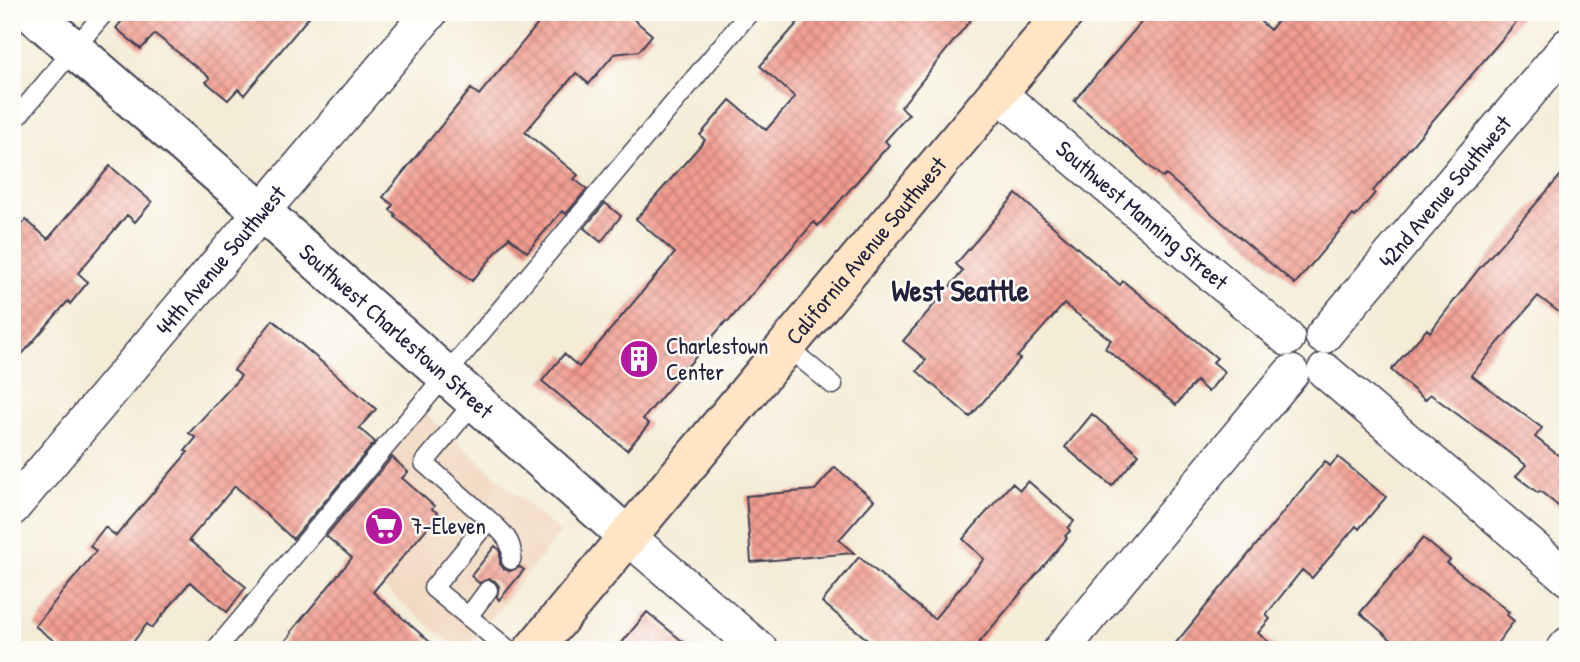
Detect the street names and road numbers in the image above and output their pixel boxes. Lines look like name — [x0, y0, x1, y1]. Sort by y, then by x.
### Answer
street label: 42nd Avenue Southwest — [1371, 108, 1519, 274]
street label: Southwest Manning Street — [1050, 133, 1236, 297]
street label: California Avenue Southwest — [778, 149, 954, 351]
street label: 44th Avenue Southwest — [148, 178, 293, 341]
street label: Southwest Charlestown Street — [293, 236, 501, 426]

